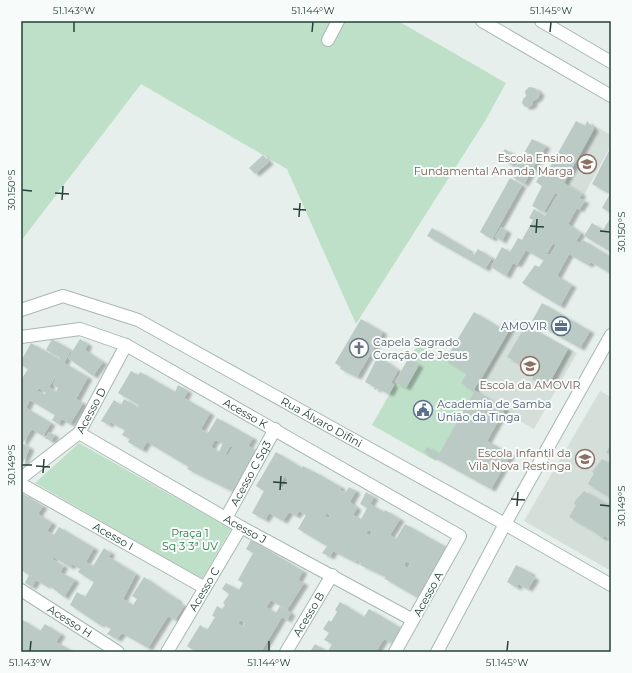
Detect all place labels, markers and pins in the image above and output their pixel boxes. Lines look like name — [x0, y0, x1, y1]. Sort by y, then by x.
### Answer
place label: Escola Ensino Fundamental Ananda Marga — [414, 151, 573, 178]
school or university icon: Escola Ensino Fundamental Ananda Marga — [576, 153, 598, 175]
office icon: AMOVIR — [550, 315, 572, 337]
place label: AMOVIR — [501, 319, 547, 333]
place label: Capela Sagrado Coração de Jesus — [373, 335, 468, 362]
church icon: Capela Sagrado Coração de Jesus — [348, 337, 370, 359]
school or university icon: Escola da AMOVIR — [519, 355, 541, 377]
place label: Escola da AMOVIR — [480, 378, 581, 392]
place label: Academia de Samba União da Tinga — [437, 397, 551, 424]
public building icon: Academia de Samba União da Tinga — [412, 399, 434, 421]
place label: Escola Infantil da Vila Nova Restinga — [469, 446, 571, 473]
school or university icon: Escola Infantil da Vila Nova Restinga — [574, 448, 596, 470]

